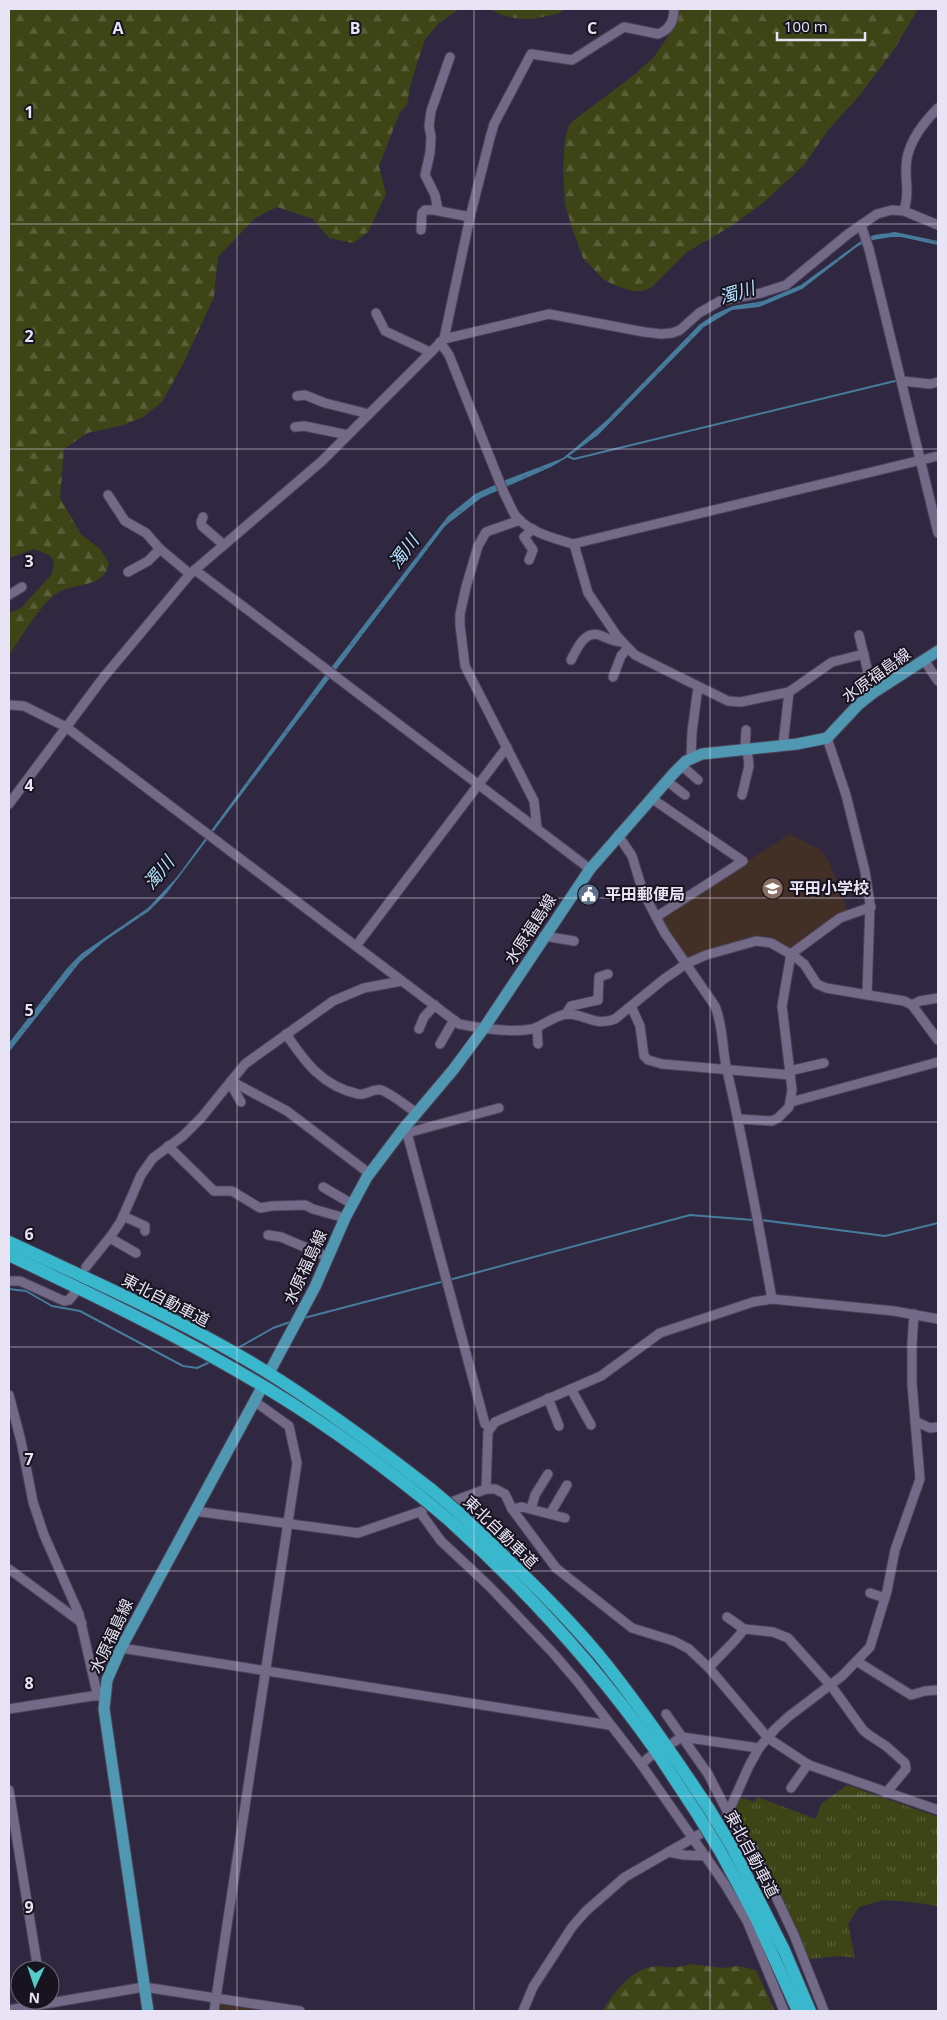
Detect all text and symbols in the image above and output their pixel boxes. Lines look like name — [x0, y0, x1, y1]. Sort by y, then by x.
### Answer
scale bar — [777, 10, 864, 42]
text: 100 m — [784, 16, 828, 36]
text: A — [112, 17, 124, 39]
text: B — [350, 17, 360, 39]
text: C — [587, 17, 597, 39]
text: 1 — [24, 101, 34, 123]
water label: 濁川 — [716, 275, 759, 309]
text: 2 — [24, 325, 34, 347]
water label: 濁川 — [383, 528, 425, 573]
text: 3 — [24, 550, 34, 572]
street label: 水原福島線 — [837, 643, 915, 707]
text: 4 — [24, 774, 34, 796]
water label: 濁川 — [137, 849, 180, 894]
school or university icon: 平田小学校 — [761, 876, 785, 900]
place label: 平田小学校 — [789, 877, 869, 899]
public building icon: 平田郵便局 — [577, 882, 601, 906]
place label: 平田郵便局 — [605, 883, 685, 905]
street label: 水原福島線 — [499, 889, 561, 969]
text: 5 — [24, 999, 34, 1021]
text: 6 — [24, 1223, 34, 1245]
street label: 水原福島線 — [278, 1226, 332, 1308]
street label: 東北自動車道 — [118, 1268, 214, 1332]
text: 7 — [24, 1448, 34, 1470]
street label: 東北自動車道 — [459, 1491, 543, 1573]
street label: 水原福島線 — [84, 1595, 138, 1677]
text: 8 — [24, 1672, 34, 1694]
street label: 東北自動車道 — [720, 1806, 784, 1902]
text: 9 — [24, 1896, 34, 1918]
north arrow — [10, 1960, 60, 2010]
text: N — [28, 1989, 40, 2008]

